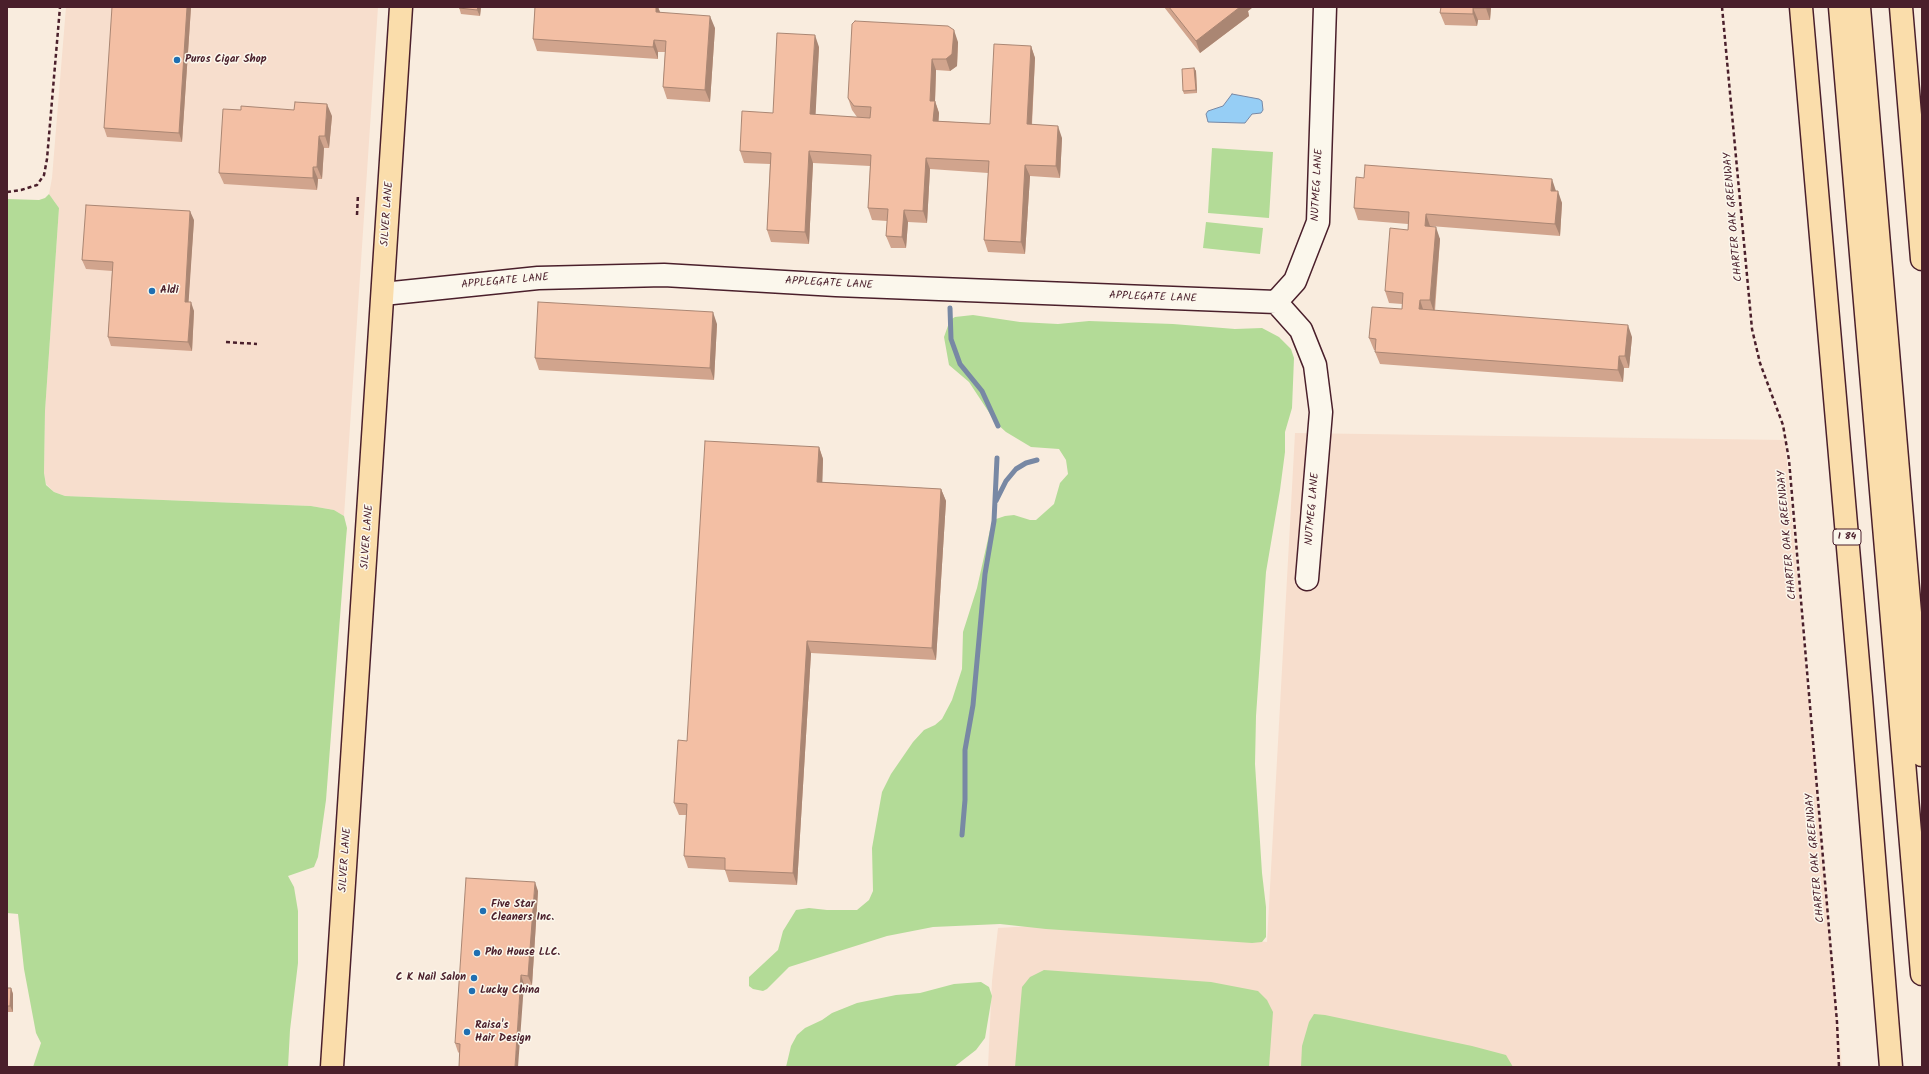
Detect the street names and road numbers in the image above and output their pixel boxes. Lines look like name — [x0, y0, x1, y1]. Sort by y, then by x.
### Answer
street label: NUTMEG LANE — [1310, 148, 1326, 222]
street label: CHARTER OAK GREENWAY — [1722, 152, 1746, 282]
street label: SILVER LANE — [379, 181, 397, 247]
street label: APPLEGATE LANE — [461, 272, 549, 292]
street label: APPLEGATE LANE — [785, 275, 873, 293]
street label: APPLEGATE LANE — [1109, 290, 1197, 306]
street label: CHARTER OAK GREENWAY — [1776, 470, 1800, 600]
street label: NUTMEG LANE — [1303, 472, 1323, 546]
street label: SILVER LANE — [359, 504, 377, 570]
road number: I 84 — [1833, 529, 1861, 545]
street label: CHARTER OAK GREENWAY — [1804, 793, 1828, 923]
street label: SILVER LANE — [337, 827, 355, 893]

